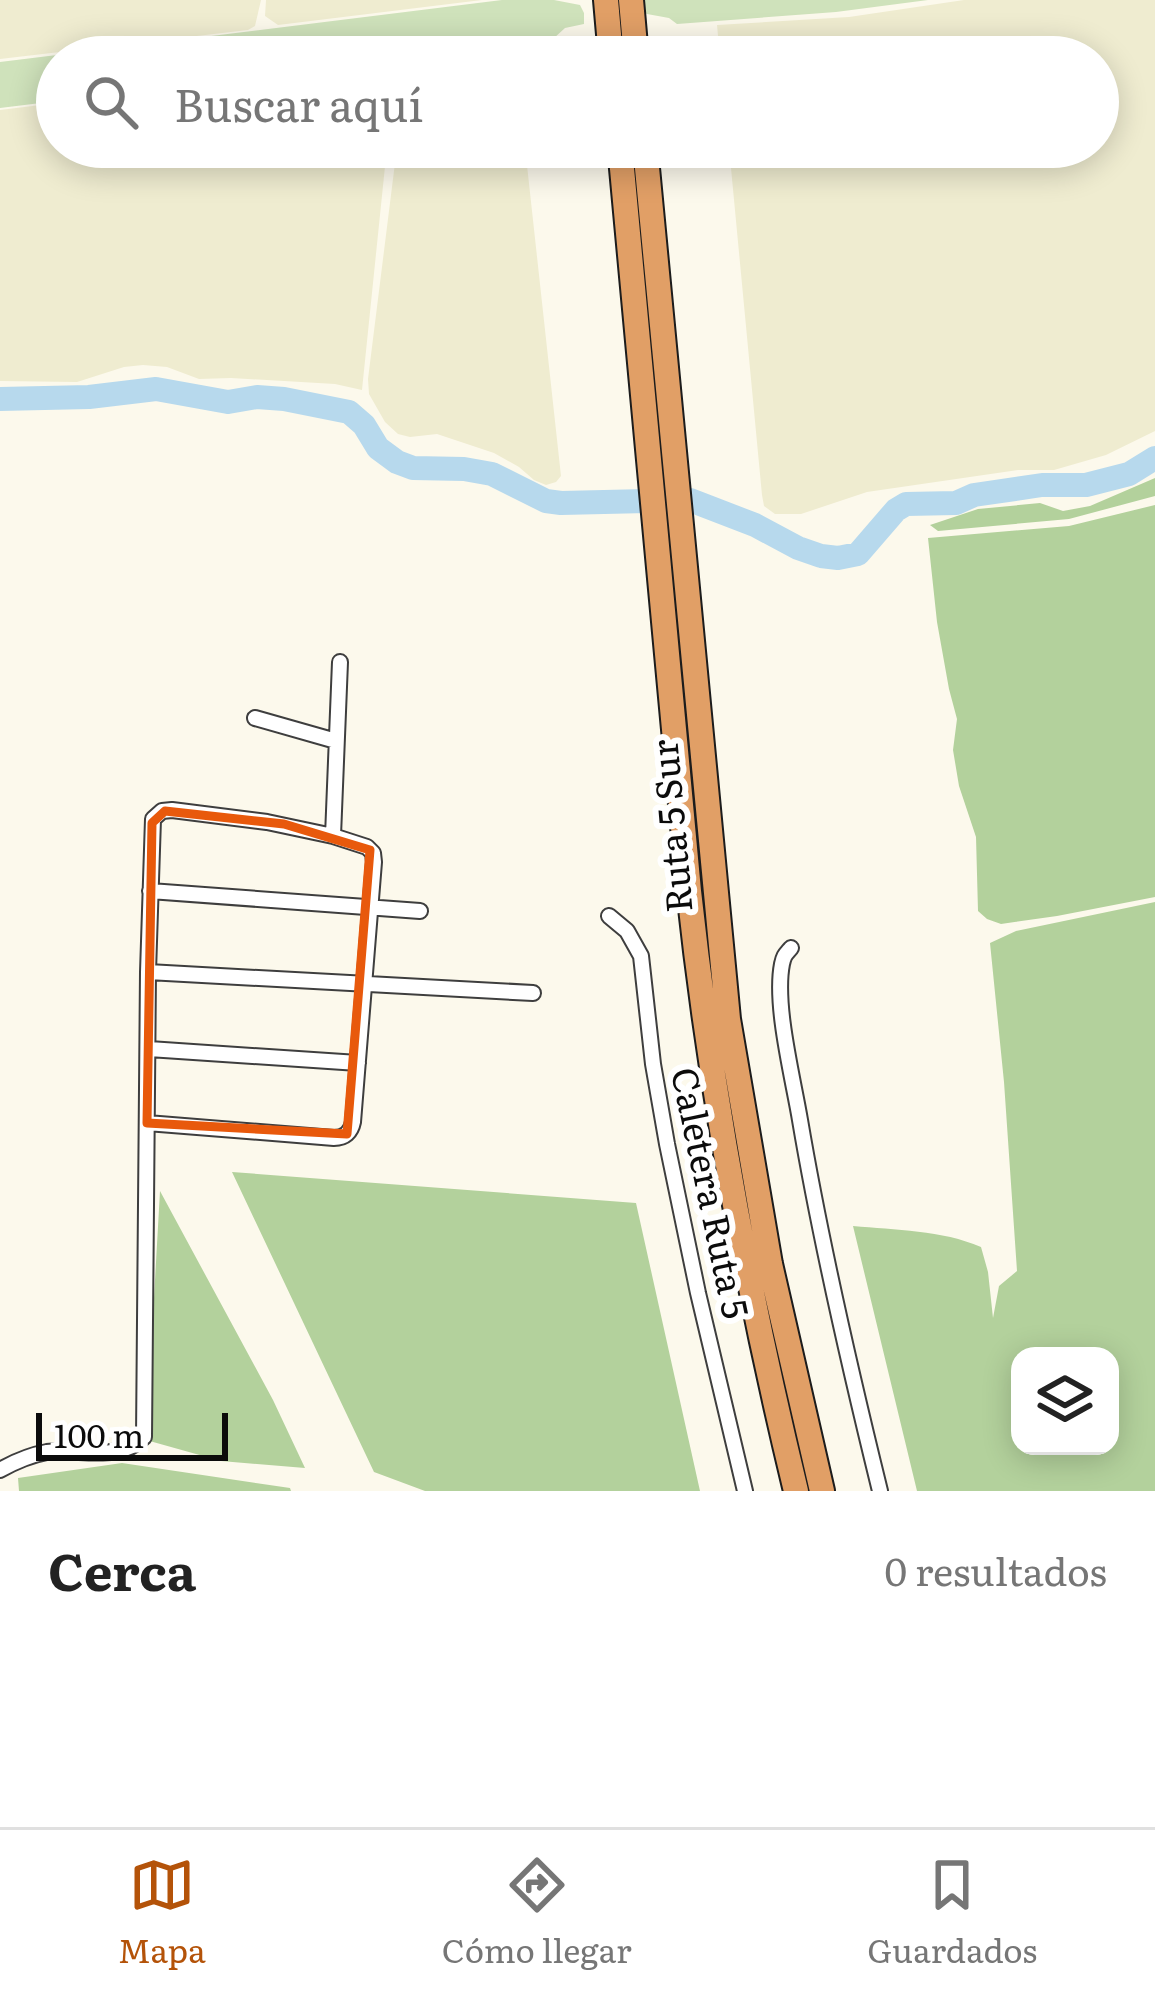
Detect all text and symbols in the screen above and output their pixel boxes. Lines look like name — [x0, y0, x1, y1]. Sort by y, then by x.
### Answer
search box — [36, 36, 1119, 168]
icon: search — [78, 69, 144, 135]
text: Buscar aquí — [174, 69, 423, 136]
street label: Ruta 5 Sur — [636, 737, 703, 915]
street label: Caletera Ruta 5 — [660, 1062, 765, 1323]
map controls — [1011, 1347, 1119, 1455]
button: layers — [1011, 1347, 1119, 1455]
scale bar — [36, 1407, 228, 1460]
text: 100 m — [54, 1409, 144, 1458]
text: Cerca — [48, 1531, 196, 1607]
text: 0 resultados — [885, 1540, 1107, 1598]
tab: Mapa — [118, 1852, 206, 1973]
tab: Cómo llegar — [442, 1852, 632, 1973]
tab: Guardados — [867, 1852, 1037, 1973]

